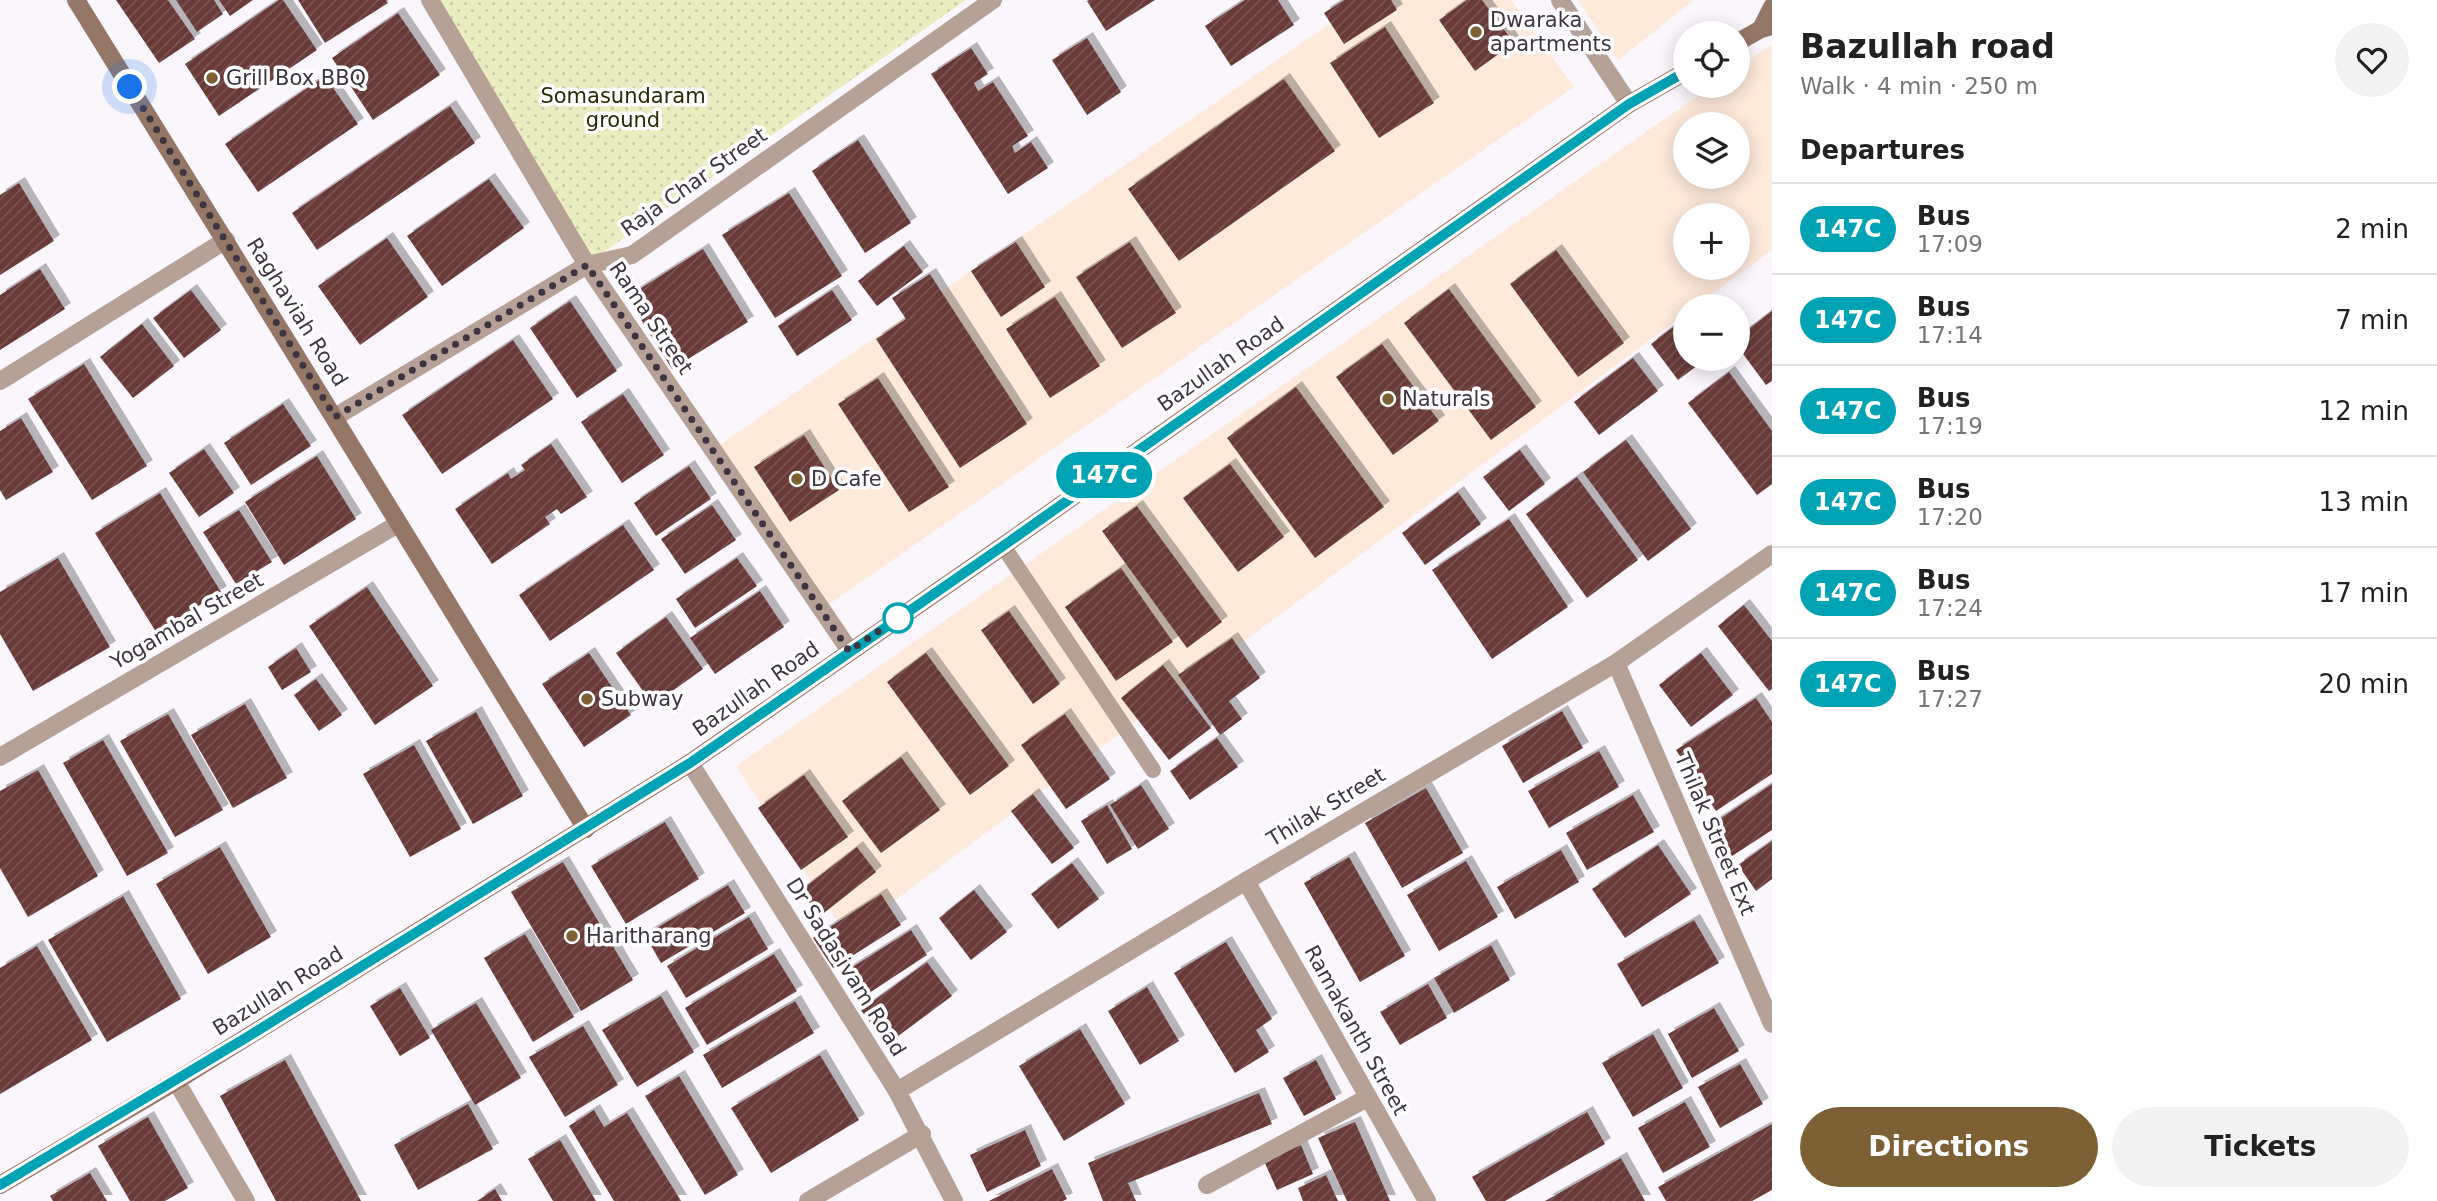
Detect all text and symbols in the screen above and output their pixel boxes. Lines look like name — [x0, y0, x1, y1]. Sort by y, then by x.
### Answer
place label: Dwaraka apartments — [1490, 8, 1612, 56]
map controls — [1673, 21, 1750, 371]
button: locate — [1673, 21, 1750, 98]
button: heart — [2335, 23, 2409, 97]
marker: Dwaraka apartments — [1468, 24, 1484, 40]
text: Bazullah road — [1800, 27, 2055, 66]
place label: Grill Box BBQ — [226, 66, 366, 90]
your location — [112, 69, 147, 104]
marker: Grill Box BBQ — [204, 70, 220, 86]
text: Walk · 4 min · 250 m — [1800, 73, 2038, 99]
park label: Somasundaram ground — [540, 84, 706, 132]
button: layers — [1673, 112, 1750, 189]
street label: Raja Char Street — [617, 123, 771, 241]
text: Departures — [1800, 135, 1965, 165]
text: Bus — [1917, 201, 1971, 231]
button: + — [1673, 203, 1750, 280]
text: 2 min — [2335, 214, 2409, 244]
text: 147C — [1814, 215, 1882, 243]
text: 17:09 — [1917, 231, 1983, 257]
street label: Raghaviah Road — [242, 233, 352, 391]
street label: Rama Street — [604, 257, 698, 379]
text: Bus — [1917, 292, 1971, 322]
button: − — [1673, 294, 1750, 371]
text: 7 min — [2335, 305, 2409, 335]
text: 147C — [1814, 306, 1882, 334]
street label: Bazullah Road — [1153, 311, 1289, 417]
text: 17:14 — [1917, 322, 1983, 348]
text: Bus — [1917, 383, 1971, 413]
place label: Naturals — [1402, 387, 1490, 411]
marker: Naturals — [1380, 391, 1396, 407]
text: 12 min — [2319, 396, 2409, 426]
text: 147C — [1814, 397, 1882, 425]
text: 17:19 — [1917, 413, 1983, 439]
line badge: 147C — [1055, 452, 1153, 498]
text: 147C — [1070, 461, 1138, 489]
place label: D Cafe — [811, 467, 882, 491]
marker: D Cafe — [789, 471, 805, 487]
text: Bus — [1917, 474, 1971, 504]
text: 13 min — [2319, 487, 2409, 517]
text: 147C — [1814, 488, 1882, 516]
text: 17:20 — [1917, 504, 1983, 530]
text: Bus — [1917, 565, 1971, 595]
street label: Yogambal Street — [106, 568, 268, 675]
text: 17 min — [2319, 578, 2409, 608]
text: 147C — [1814, 579, 1882, 607]
text: 17:24 — [1917, 595, 1983, 621]
unlabelled marker — [883, 603, 913, 633]
street label: Bazullah Road — [688, 636, 824, 742]
text: Bus — [1917, 656, 1971, 686]
text: 20 min — [2319, 669, 2409, 699]
text: 147C — [1814, 670, 1882, 698]
text: 17:27 — [1917, 686, 1983, 712]
place label: Subway — [601, 687, 683, 711]
marker: Subway — [579, 691, 595, 707]
street label: Thilak Street Ext — [1670, 748, 1760, 919]
street label: Thilak Street — [1262, 762, 1389, 852]
street label: Dr Sadasivam Road — [781, 873, 911, 1061]
place label: Haritharang — [586, 924, 712, 948]
marker: Haritharang — [564, 928, 580, 944]
street label: Bazullah Road — [209, 941, 347, 1041]
street label: Ramakanth Street — [1299, 941, 1413, 1119]
button: Directions — [1800, 1107, 2098, 1187]
button: Tickets — [2112, 1107, 2409, 1187]

